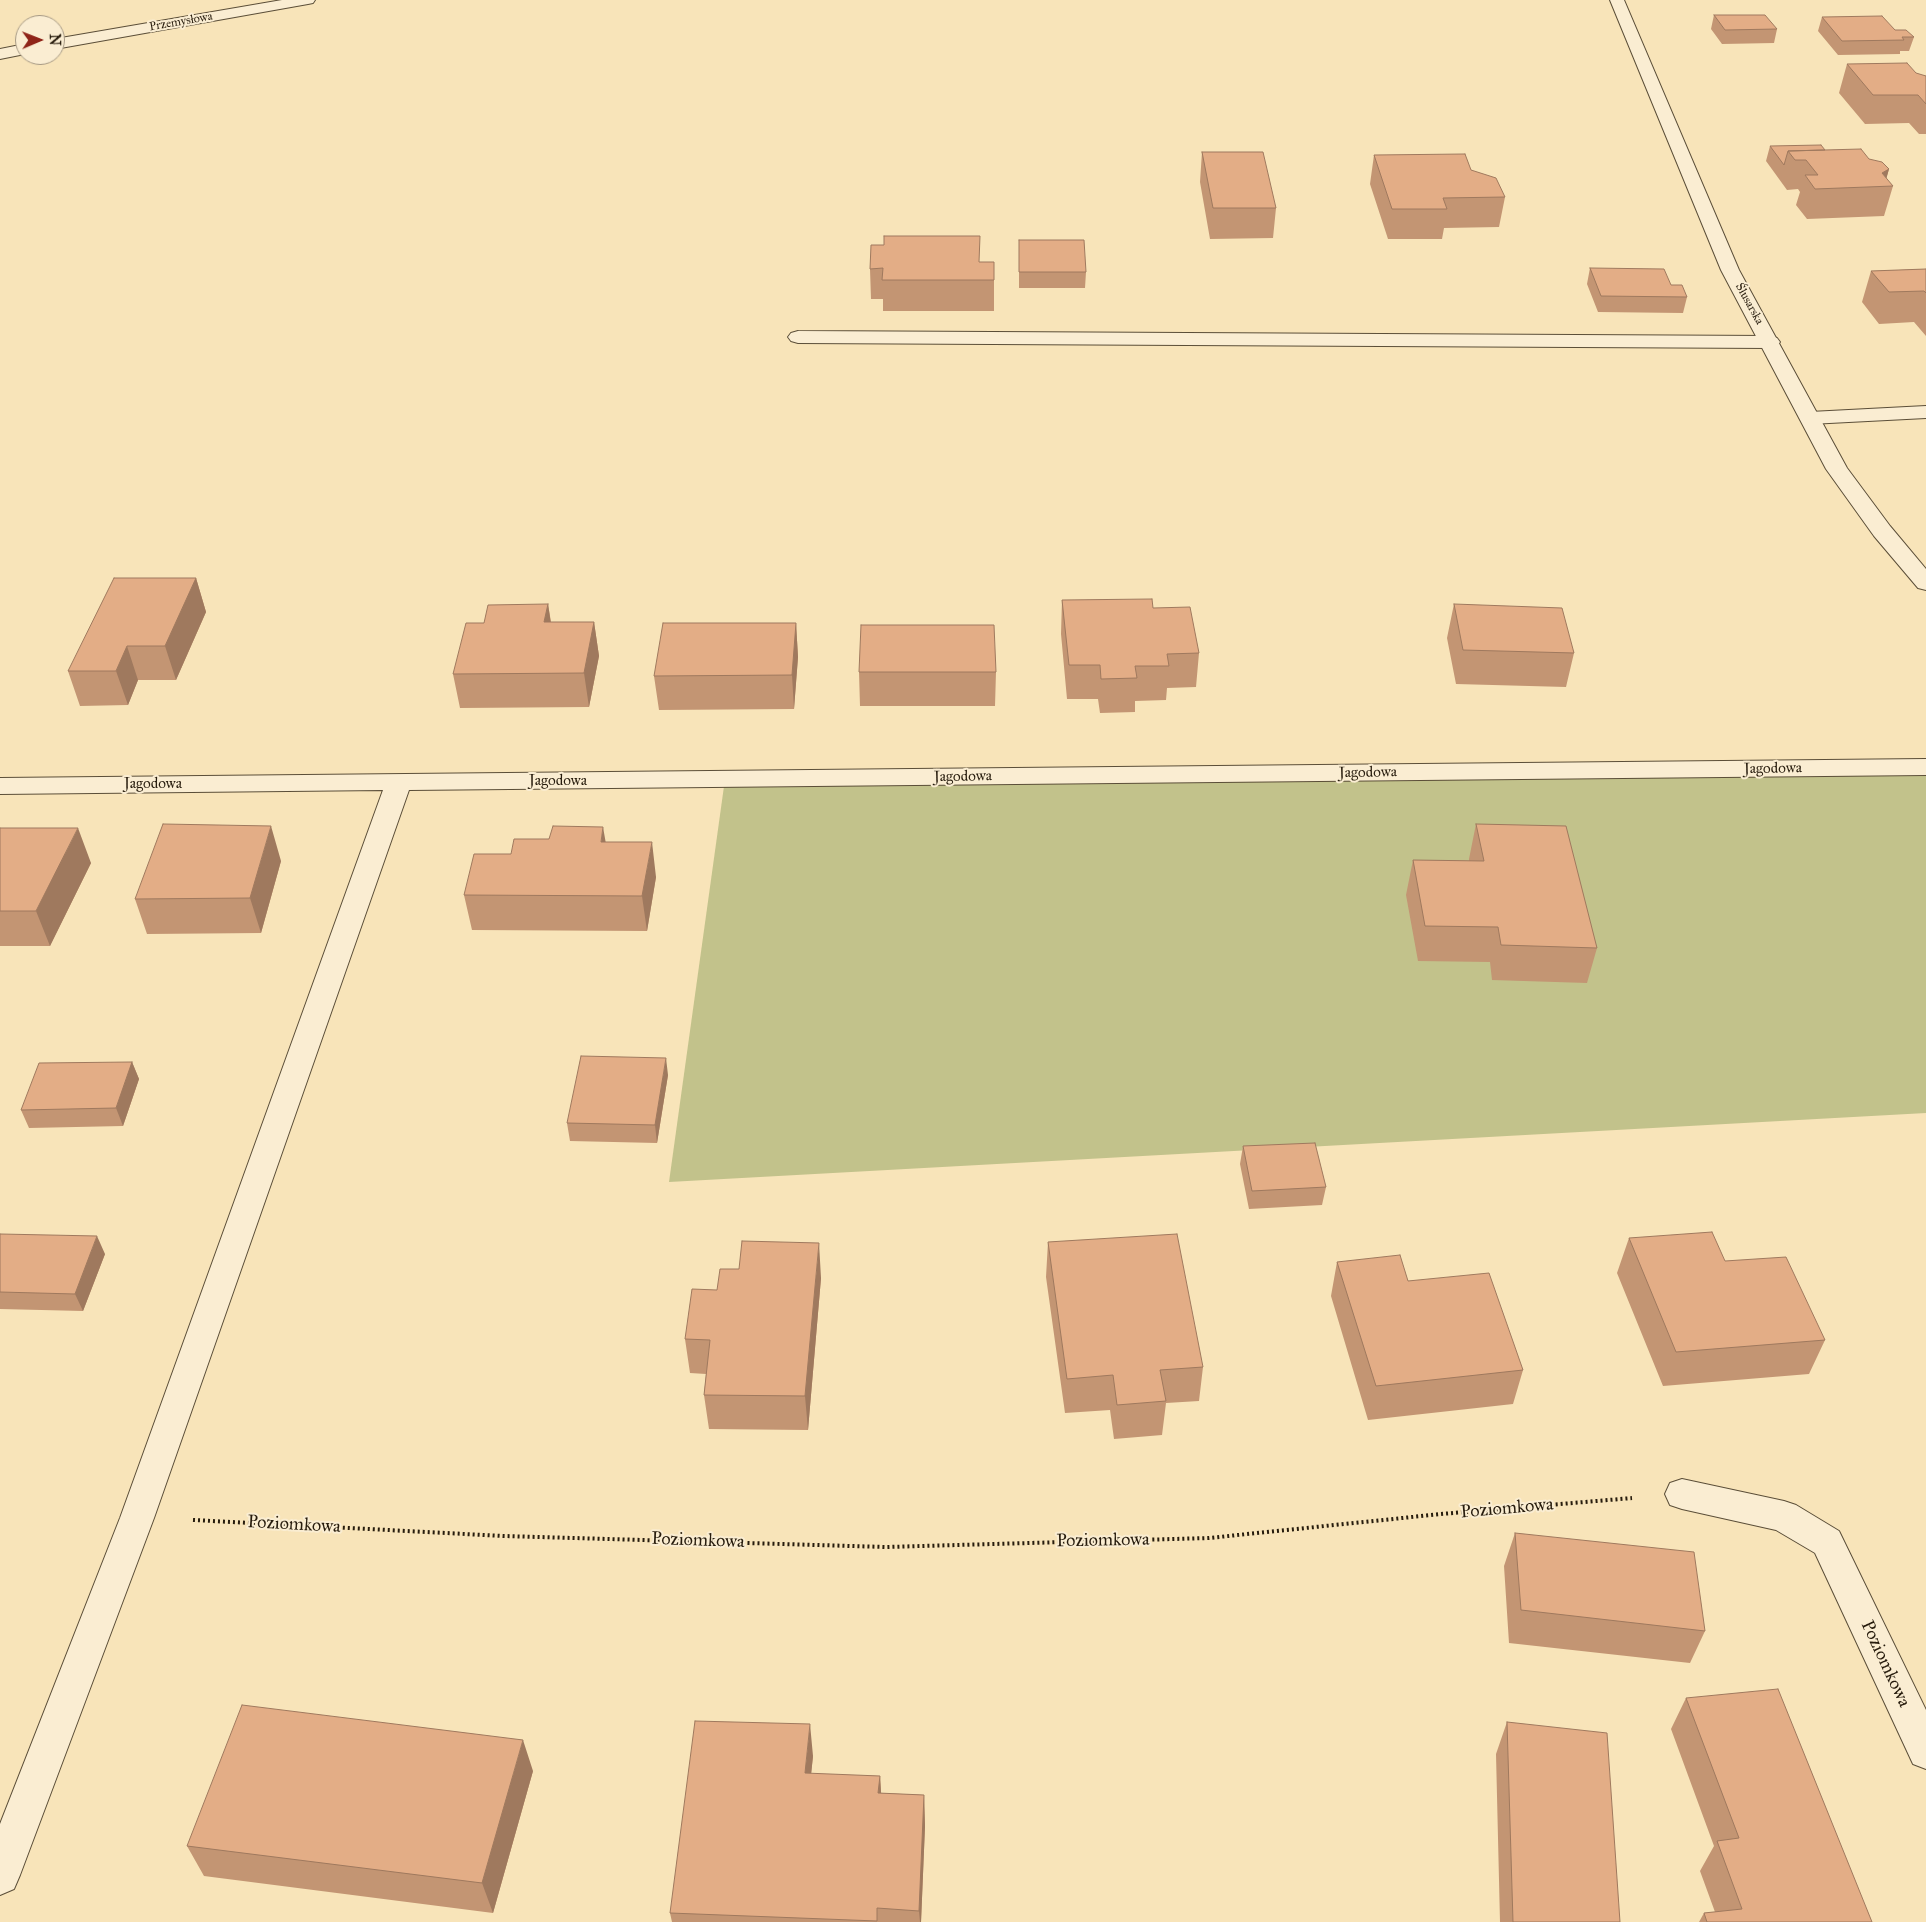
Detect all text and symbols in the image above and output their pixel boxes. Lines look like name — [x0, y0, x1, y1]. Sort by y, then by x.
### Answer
street label: Przemysłowa — [148, 9, 214, 35]
north arrow — [15, 15, 65, 65]
text: N — [46, 34, 63, 46]
street label: Ślusarska — [1732, 281, 1766, 327]
street label: Jagodowa — [1744, 759, 1802, 779]
street label: Jagodowa — [1339, 763, 1397, 783]
street label: Jagodowa — [934, 767, 992, 787]
street label: Jagodowa — [529, 772, 587, 790]
street label: Jagodowa — [124, 775, 182, 793]
street label: Poziomkowa — [1460, 1494, 1554, 1524]
street label: Poziomkowa — [247, 1512, 341, 1538]
street label: Poziomkowa — [651, 1529, 745, 1553]
street label: Poziomkowa — [1056, 1529, 1150, 1553]
street label: Poziomkowa — [1856, 1617, 1914, 1711]

